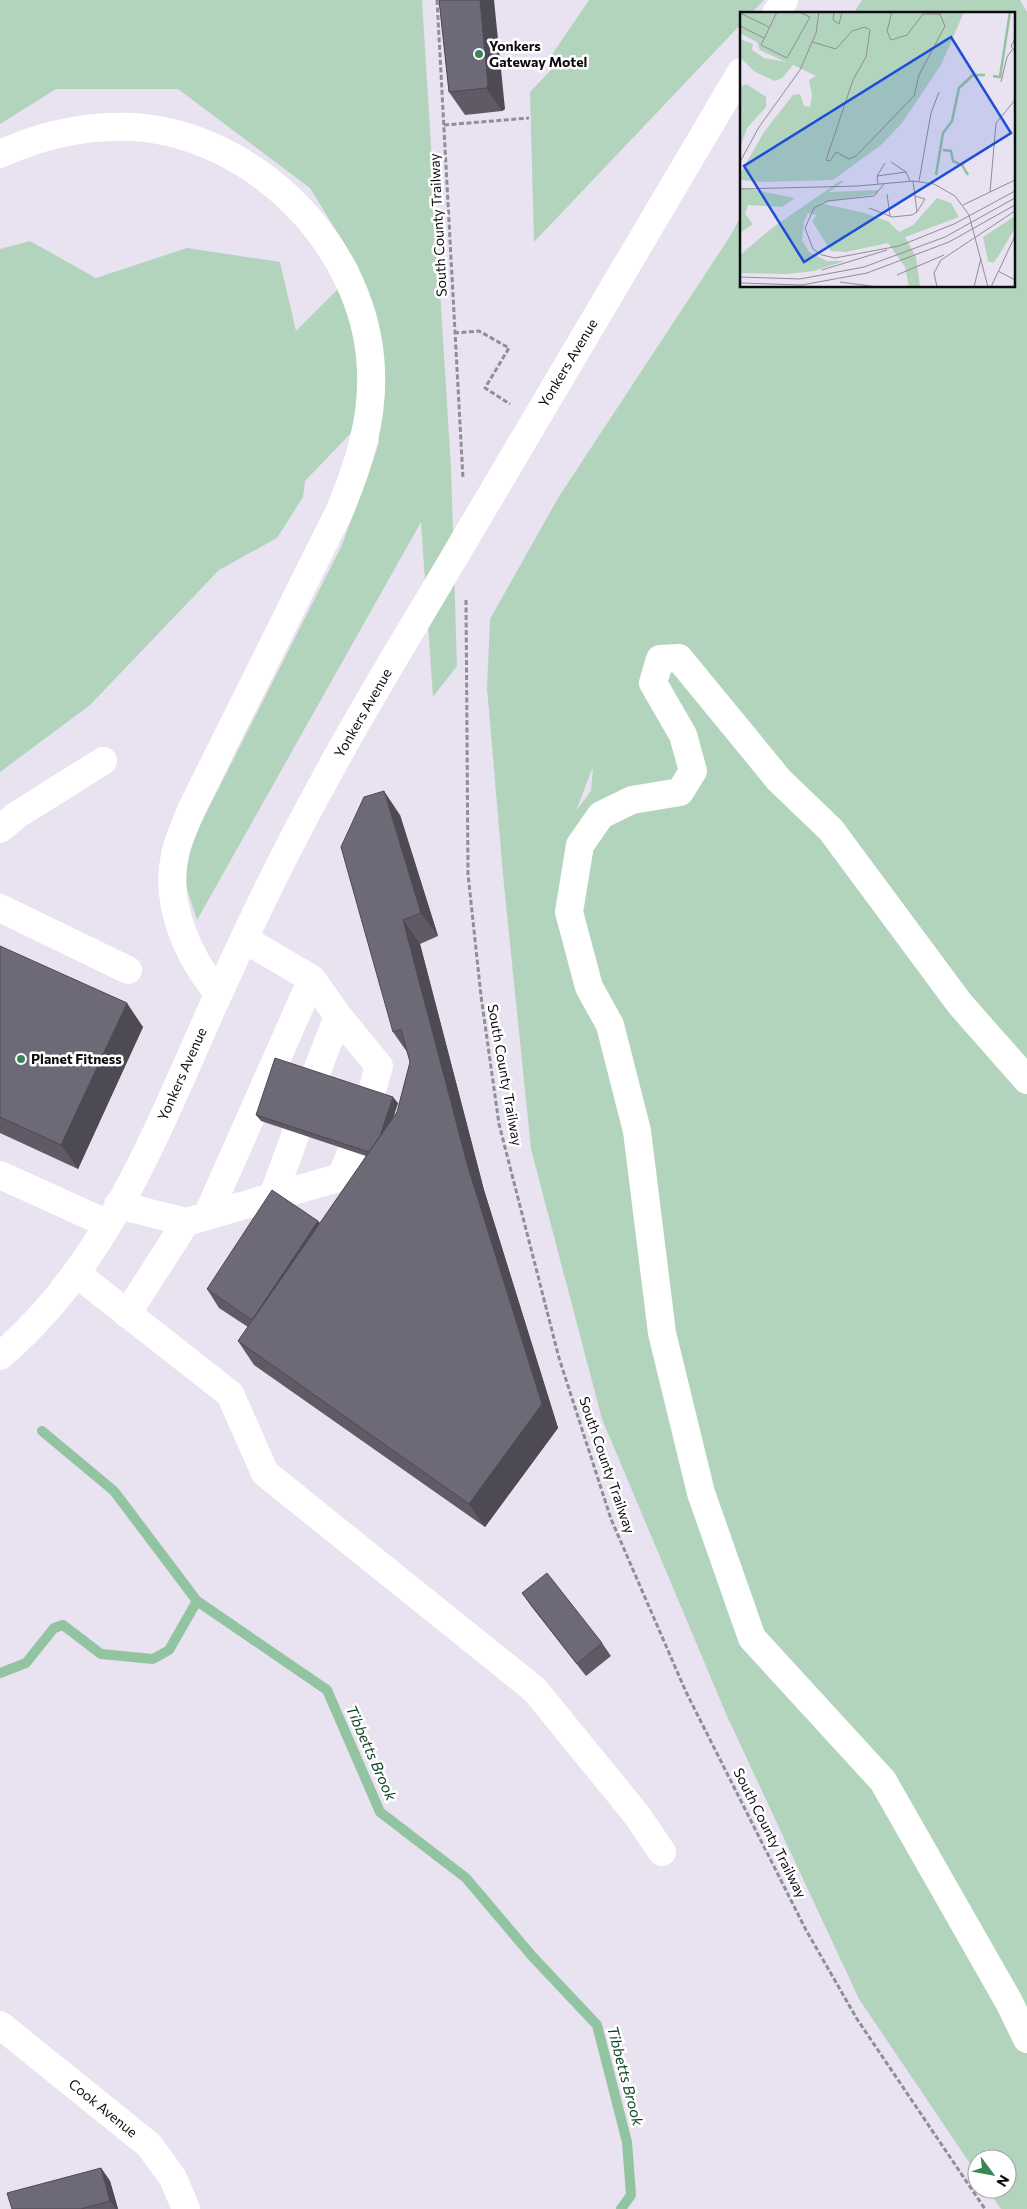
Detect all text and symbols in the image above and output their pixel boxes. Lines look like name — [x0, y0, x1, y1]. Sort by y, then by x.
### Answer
inset map — [740, 12, 1014, 288]
place label: Yonkers Gateway Motel — [489, 37, 587, 70]
marker: Yonkers Gateway Motel — [473, 48, 485, 60]
street label: South County Trailway — [425, 153, 450, 297]
street label: Yonkers Avenue — [535, 316, 601, 410]
street label: Yonkers Avenue — [330, 665, 395, 760]
street label: South County Trailway — [485, 1003, 526, 1147]
street label: Yonkers Avenue — [153, 1025, 210, 1123]
place label: Planet Fitness — [31, 1050, 122, 1067]
marker: Planet Fitness — [15, 1053, 27, 1065]
street label: South County Trailway — [576, 1394, 639, 1535]
water label: Tibbetts Brook — [343, 1702, 401, 1804]
street label: South County Trailway — [730, 1765, 811, 1901]
water label: Tibbetts Brook — [604, 2024, 648, 2128]
street label: Cook Avenue — [66, 2075, 141, 2140]
north arrow — [967, 2149, 1017, 2199]
text: N — [993, 2172, 1013, 2190]

